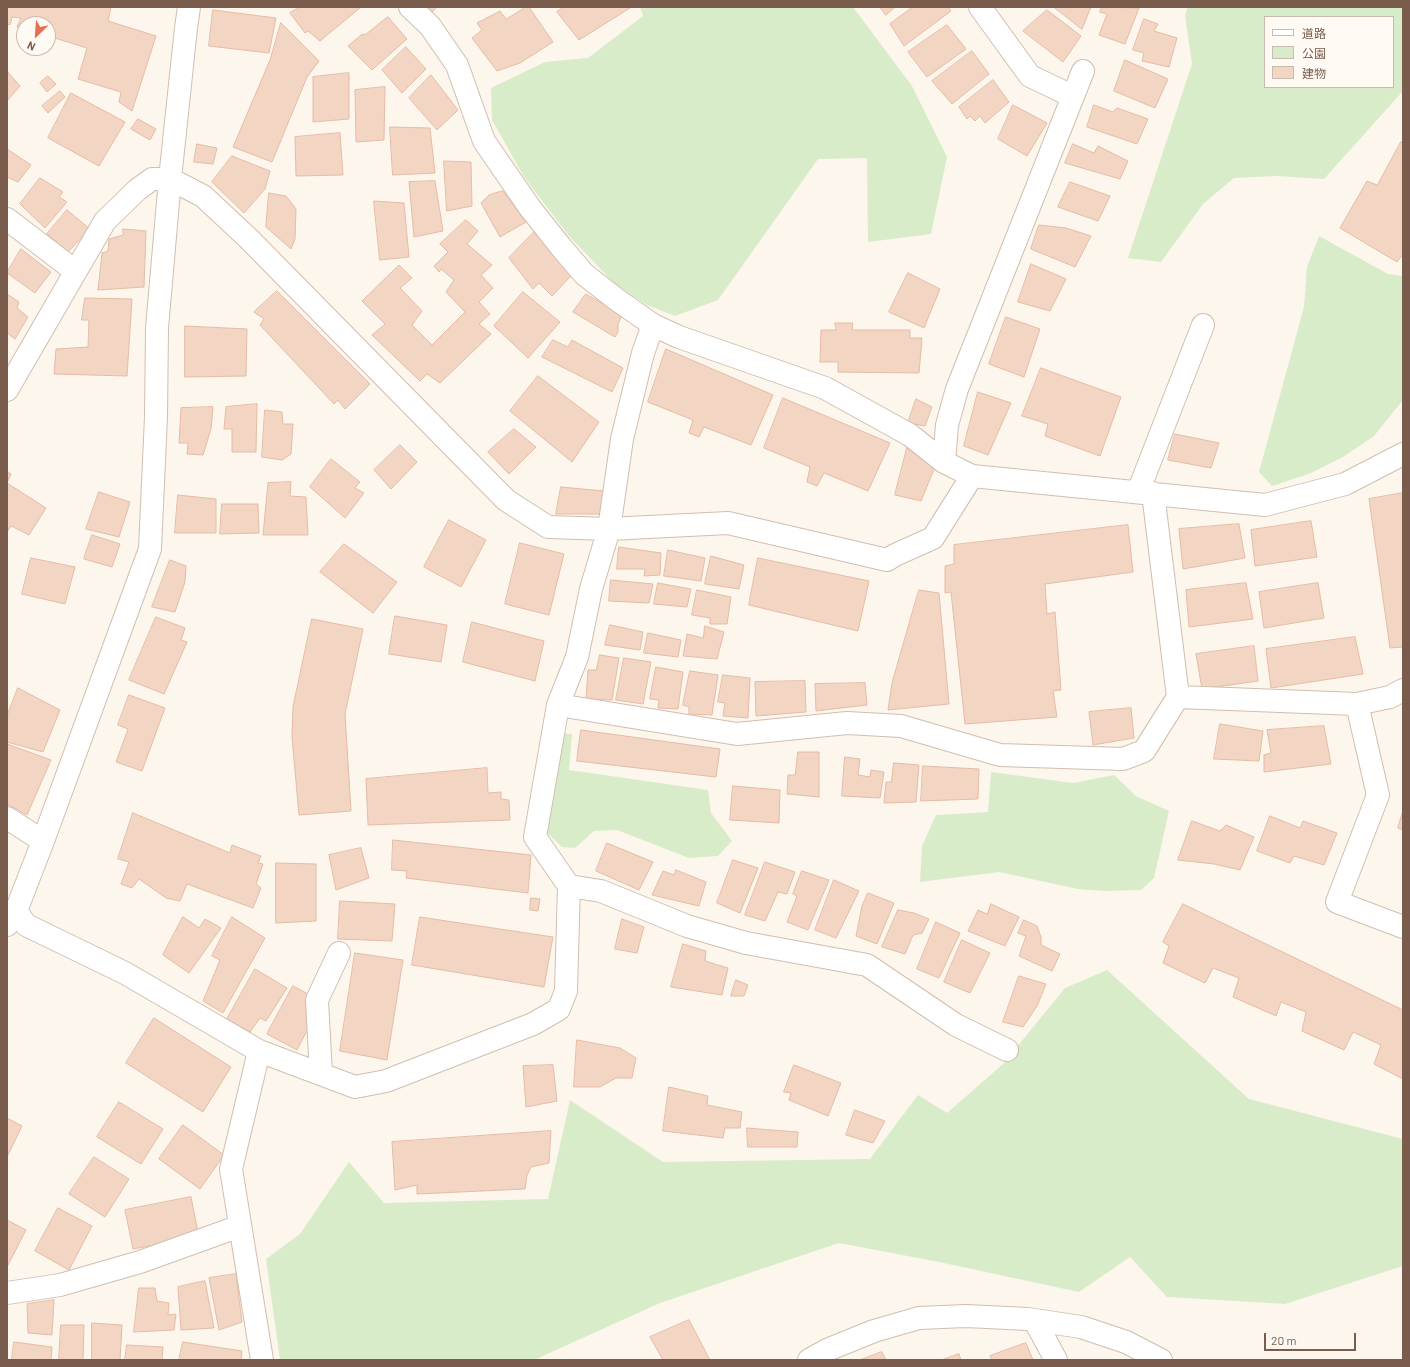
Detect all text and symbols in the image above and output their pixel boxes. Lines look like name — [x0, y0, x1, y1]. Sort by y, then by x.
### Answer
north arrow — [16, 16, 56, 56]
legend — [1264, 16, 1394, 88]
text: 道路 — [1302, 26, 1326, 40]
text: N — [25, 39, 37, 54]
text: 公園 — [1302, 46, 1326, 60]
text: 建物 — [1302, 66, 1326, 80]
scale bar — [1266, 1325, 1358, 1351]
text: 20 m — [1271, 1333, 1297, 1347]

